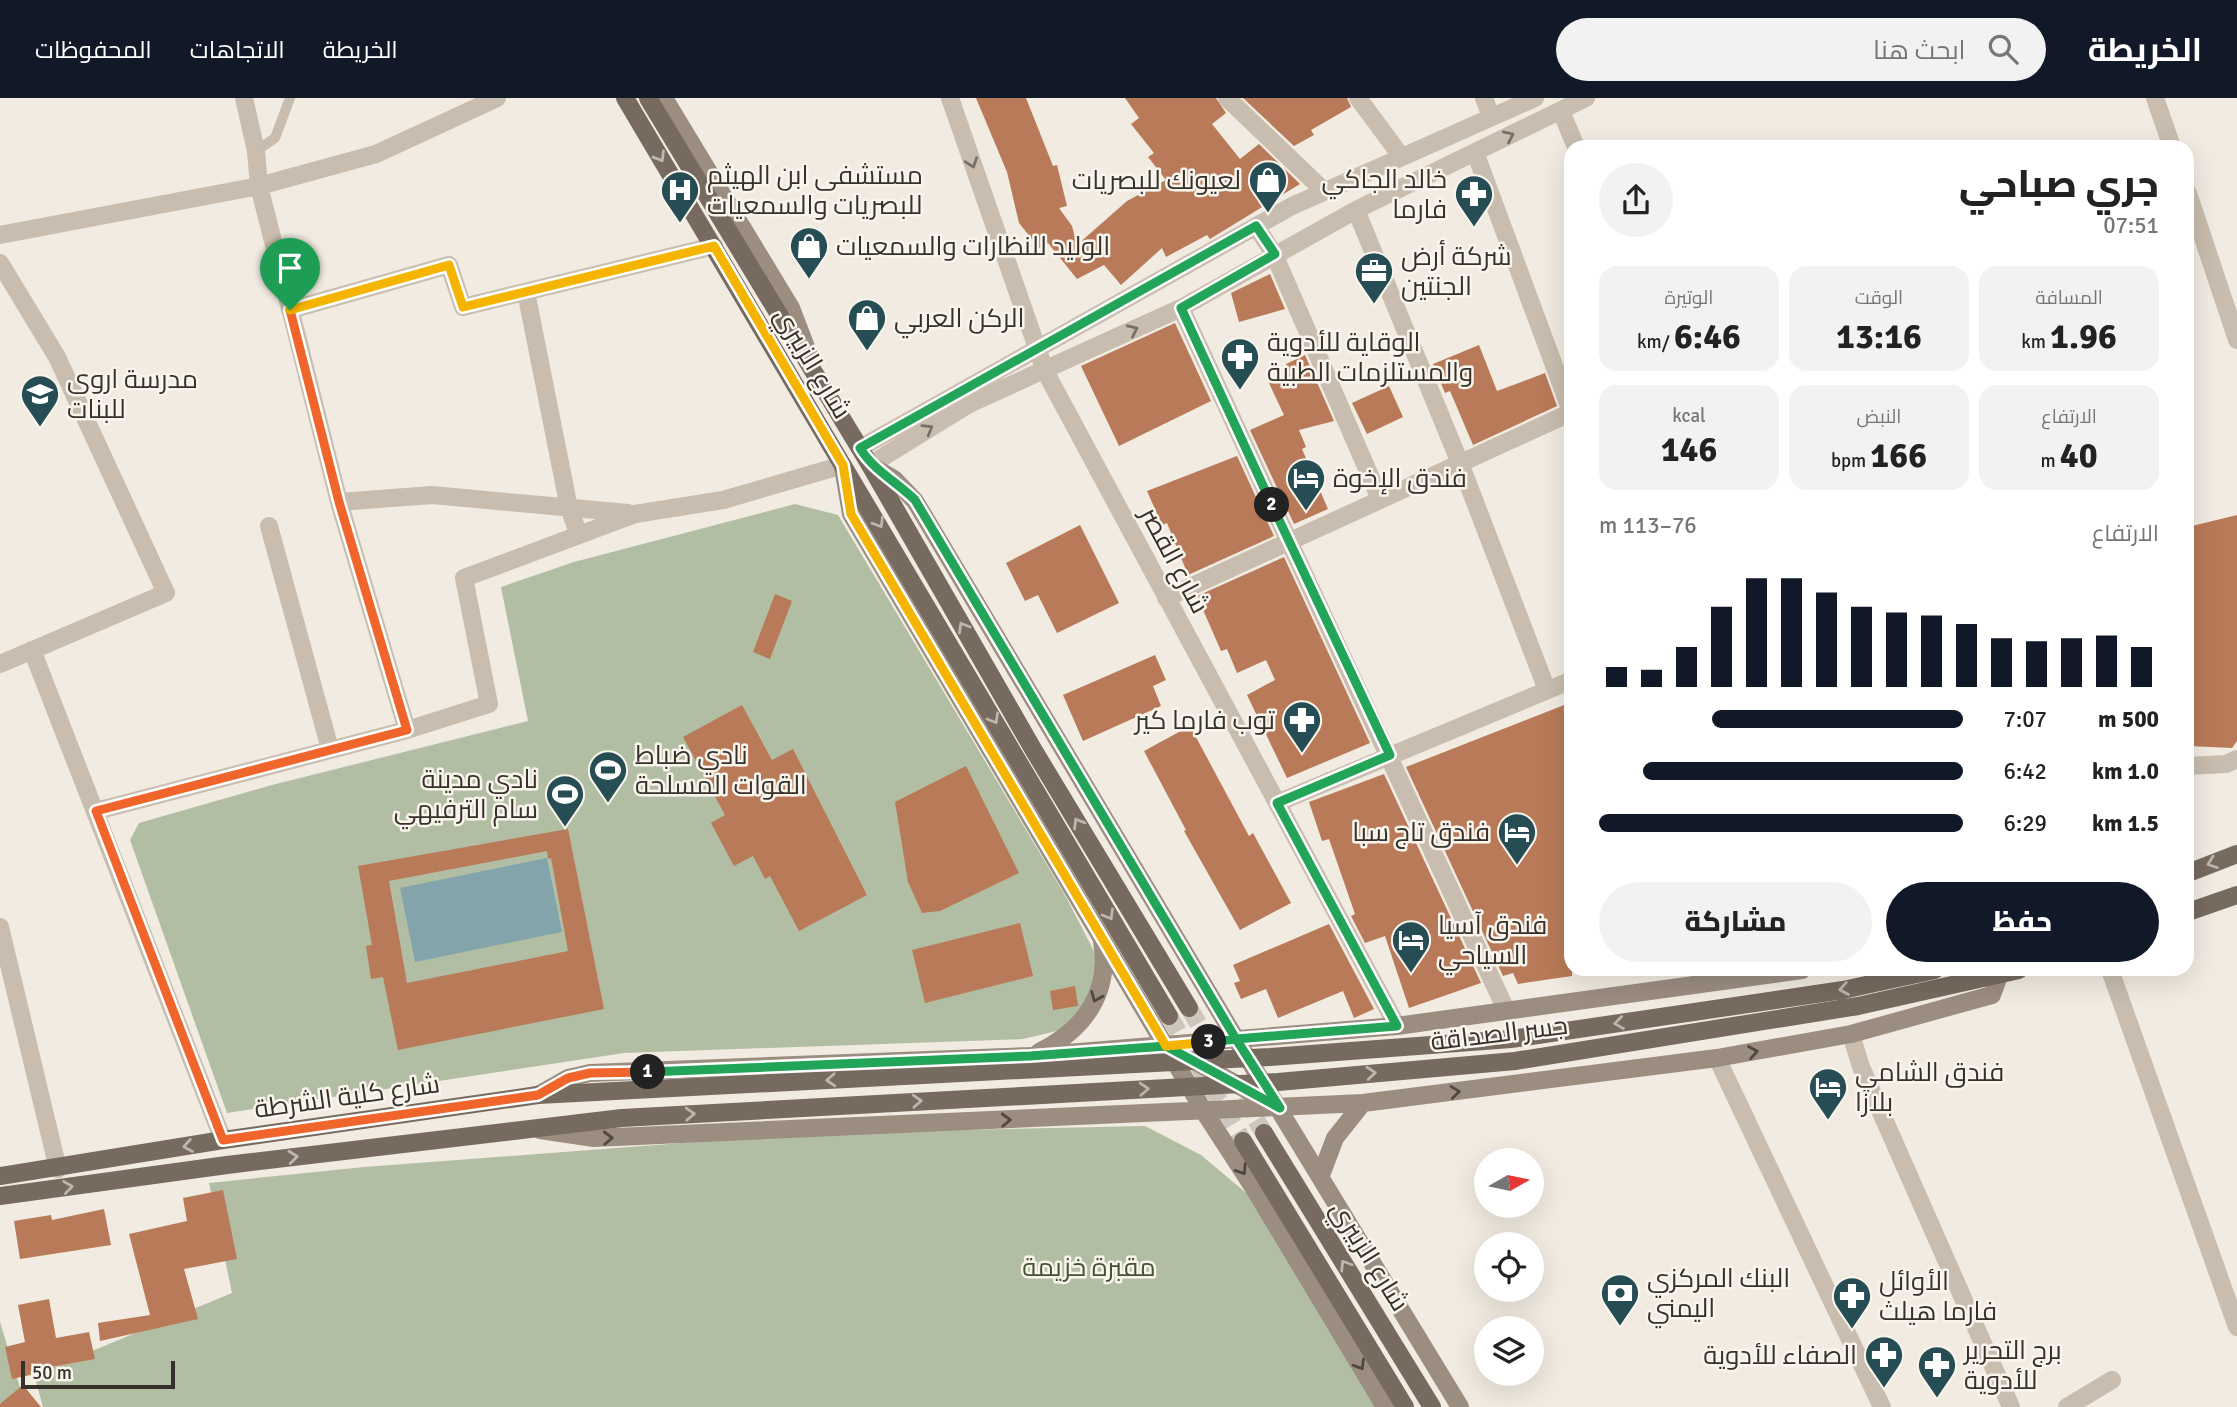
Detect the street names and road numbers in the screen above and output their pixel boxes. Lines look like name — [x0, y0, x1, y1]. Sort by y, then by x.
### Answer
street label: شارع الزبيري — [764, 302, 858, 426]
street label: شارع القصر — [1132, 500, 1215, 619]
street label: جسر الصداقة — [1429, 1010, 1570, 1058]
street label: شارع كلية الشرطة — [252, 1068, 442, 1126]
street label: شارع الزبيري — [1320, 1196, 1416, 1319]

